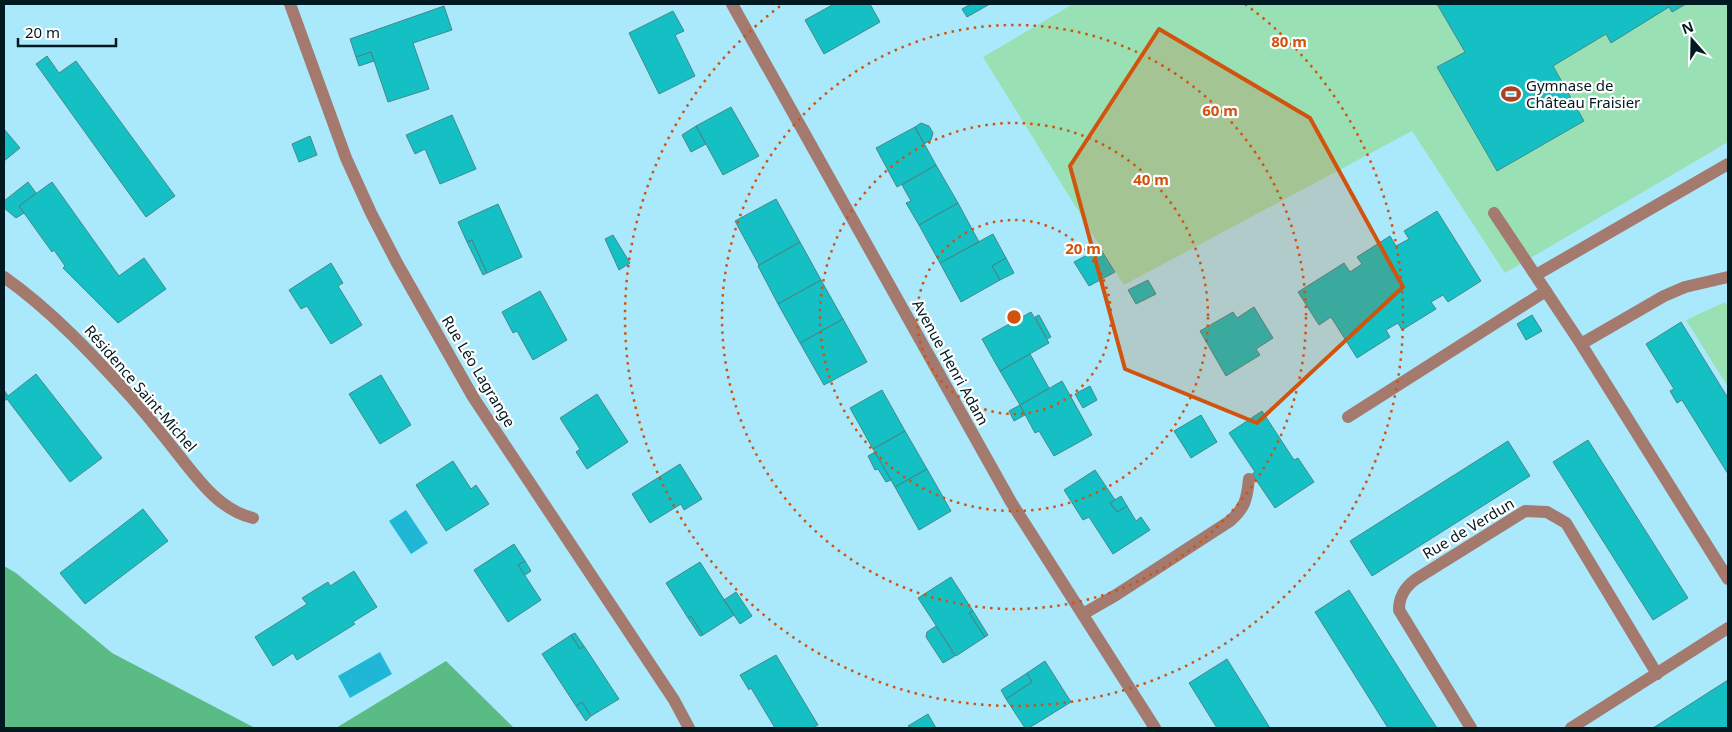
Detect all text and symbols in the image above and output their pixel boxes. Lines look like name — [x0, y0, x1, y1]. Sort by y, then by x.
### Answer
scale bar — [18, 15, 115, 47]
north arrow — [1667, 15, 1717, 65]
text: N — [1679, 16, 1696, 38]
text: 20 m — [25, 22, 60, 42]
text: 80 m — [1271, 31, 1307, 51]
place label: Gymnase de Château Fraisier — [1526, 75, 1640, 112]
sports icon: Gymnase de Château Fraisier — [1500, 83, 1522, 105]
text: 60 m — [1202, 100, 1238, 120]
text: 40 m — [1133, 169, 1169, 189]
text: 20 m — [1065, 238, 1101, 258]
street label: Avenue Henri Adam — [908, 296, 994, 428]
centre of rings — [1005, 308, 1023, 326]
street label: Rue Léo Lagrange — [438, 311, 520, 431]
street label: Résidence Saint-Michel — [80, 320, 202, 456]
street label: Rue de Verdun — [1419, 493, 1517, 563]

